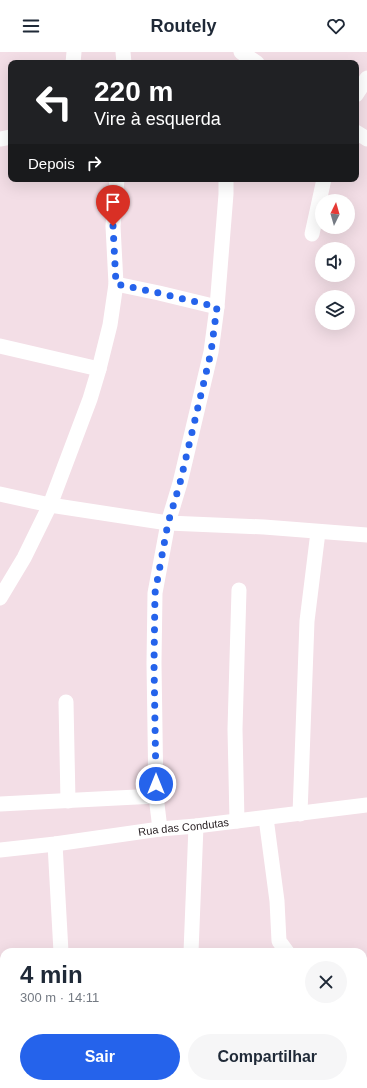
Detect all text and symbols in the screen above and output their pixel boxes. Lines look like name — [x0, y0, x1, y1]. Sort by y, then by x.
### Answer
icon: menu — [20, 15, 42, 37]
icon: heart — [325, 15, 347, 37]
text: Routely — [150, 16, 217, 36]
icon: left — [28, 76, 80, 128]
text: 220 m — [94, 76, 173, 107]
text: Vire à esquerda — [94, 109, 221, 129]
icon: right — [83, 152, 105, 174]
text: Depois — [28, 155, 75, 172]
pin — [96, 185, 130, 226]
icon: arrive — [102, 191, 124, 213]
north arrow — [315, 194, 355, 234]
map controls — [315, 194, 355, 330]
button: sound — [315, 242, 355, 282]
button: layers — [315, 290, 355, 330]
position arrow — [135, 763, 177, 805]
street label: Rua das Condutas — [137, 816, 230, 838]
text: 4 min — [20, 961, 83, 988]
button: close — [305, 961, 347, 1003]
text: 300 m · 14:11 — [20, 990, 99, 1005]
button: Sair — [20, 1034, 180, 1080]
button: Compartilhar — [188, 1034, 347, 1080]

